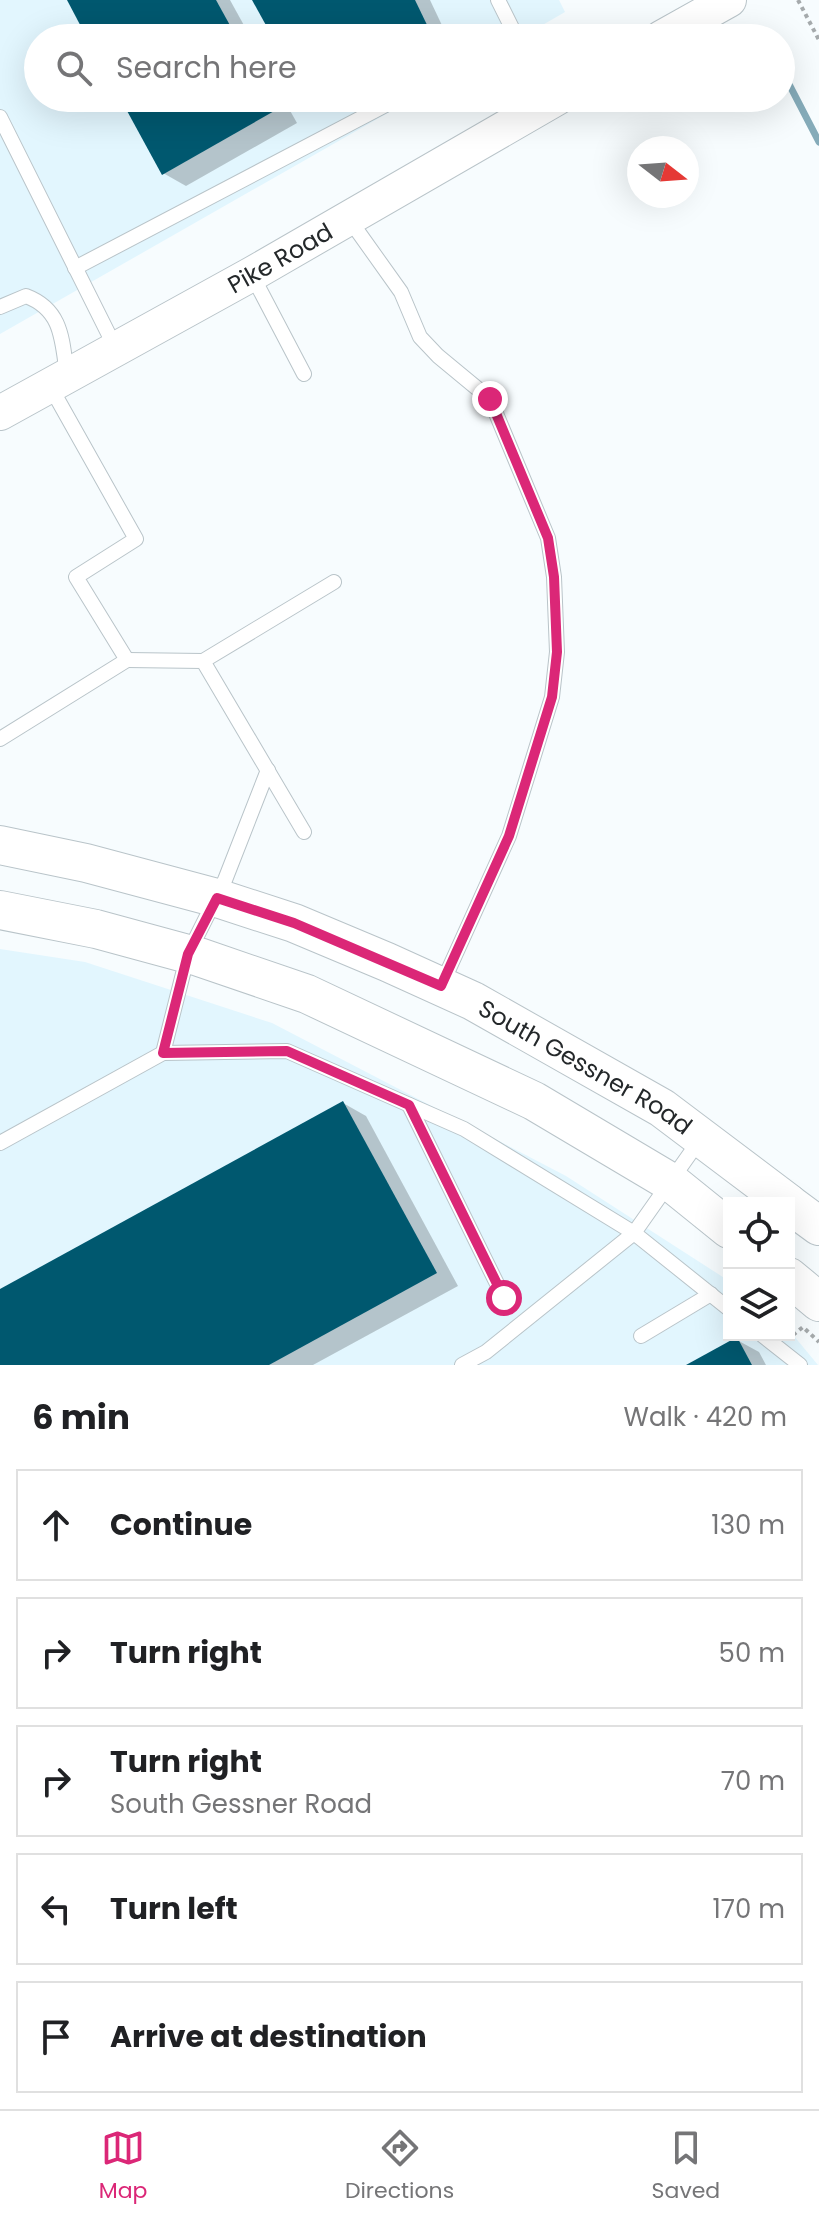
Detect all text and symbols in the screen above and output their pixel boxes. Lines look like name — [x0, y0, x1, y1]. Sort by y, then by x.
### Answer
search box — [24, 24, 795, 112]
icon: search — [52, 46, 96, 90]
text: Search here — [116, 46, 297, 89]
north arrow — [627, 136, 699, 208]
street label: Pike Road — [221, 215, 338, 301]
route end — [472, 381, 508, 417]
street label: South Gessner Road — [473, 991, 699, 1142]
map controls — [723, 1197, 795, 1341]
button: locate — [723, 1197, 795, 1269]
button: layers — [723, 1269, 795, 1341]
route start — [486, 1280, 522, 1316]
text: 6 min — [32, 1393, 130, 1441]
text: Walk · 420 m — [624, 1399, 787, 1435]
icon: ahead — [34, 1503, 78, 1547]
text: Continue — [110, 1503, 252, 1546]
text: 130 m — [711, 1507, 785, 1543]
icon: right — [34, 1631, 78, 1675]
text: Turn right — [110, 1631, 262, 1674]
text: 50 m — [719, 1635, 785, 1671]
text: Turn right — [110, 1740, 262, 1783]
icon: right — [34, 1759, 78, 1803]
text: 70 m — [721, 1763, 785, 1799]
text: South Gessner Road — [110, 1786, 372, 1822]
icon: left — [34, 1887, 78, 1931]
text: Turn left — [110, 1887, 238, 1930]
text: 170 m — [712, 1891, 785, 1927]
icon: arrive — [34, 2015, 78, 2059]
text: Arrive at destination — [110, 2015, 427, 2058]
tab: Map — [99, 2126, 147, 2207]
tab: Directions — [345, 2126, 454, 2207]
tab: Saved — [652, 2126, 720, 2207]

